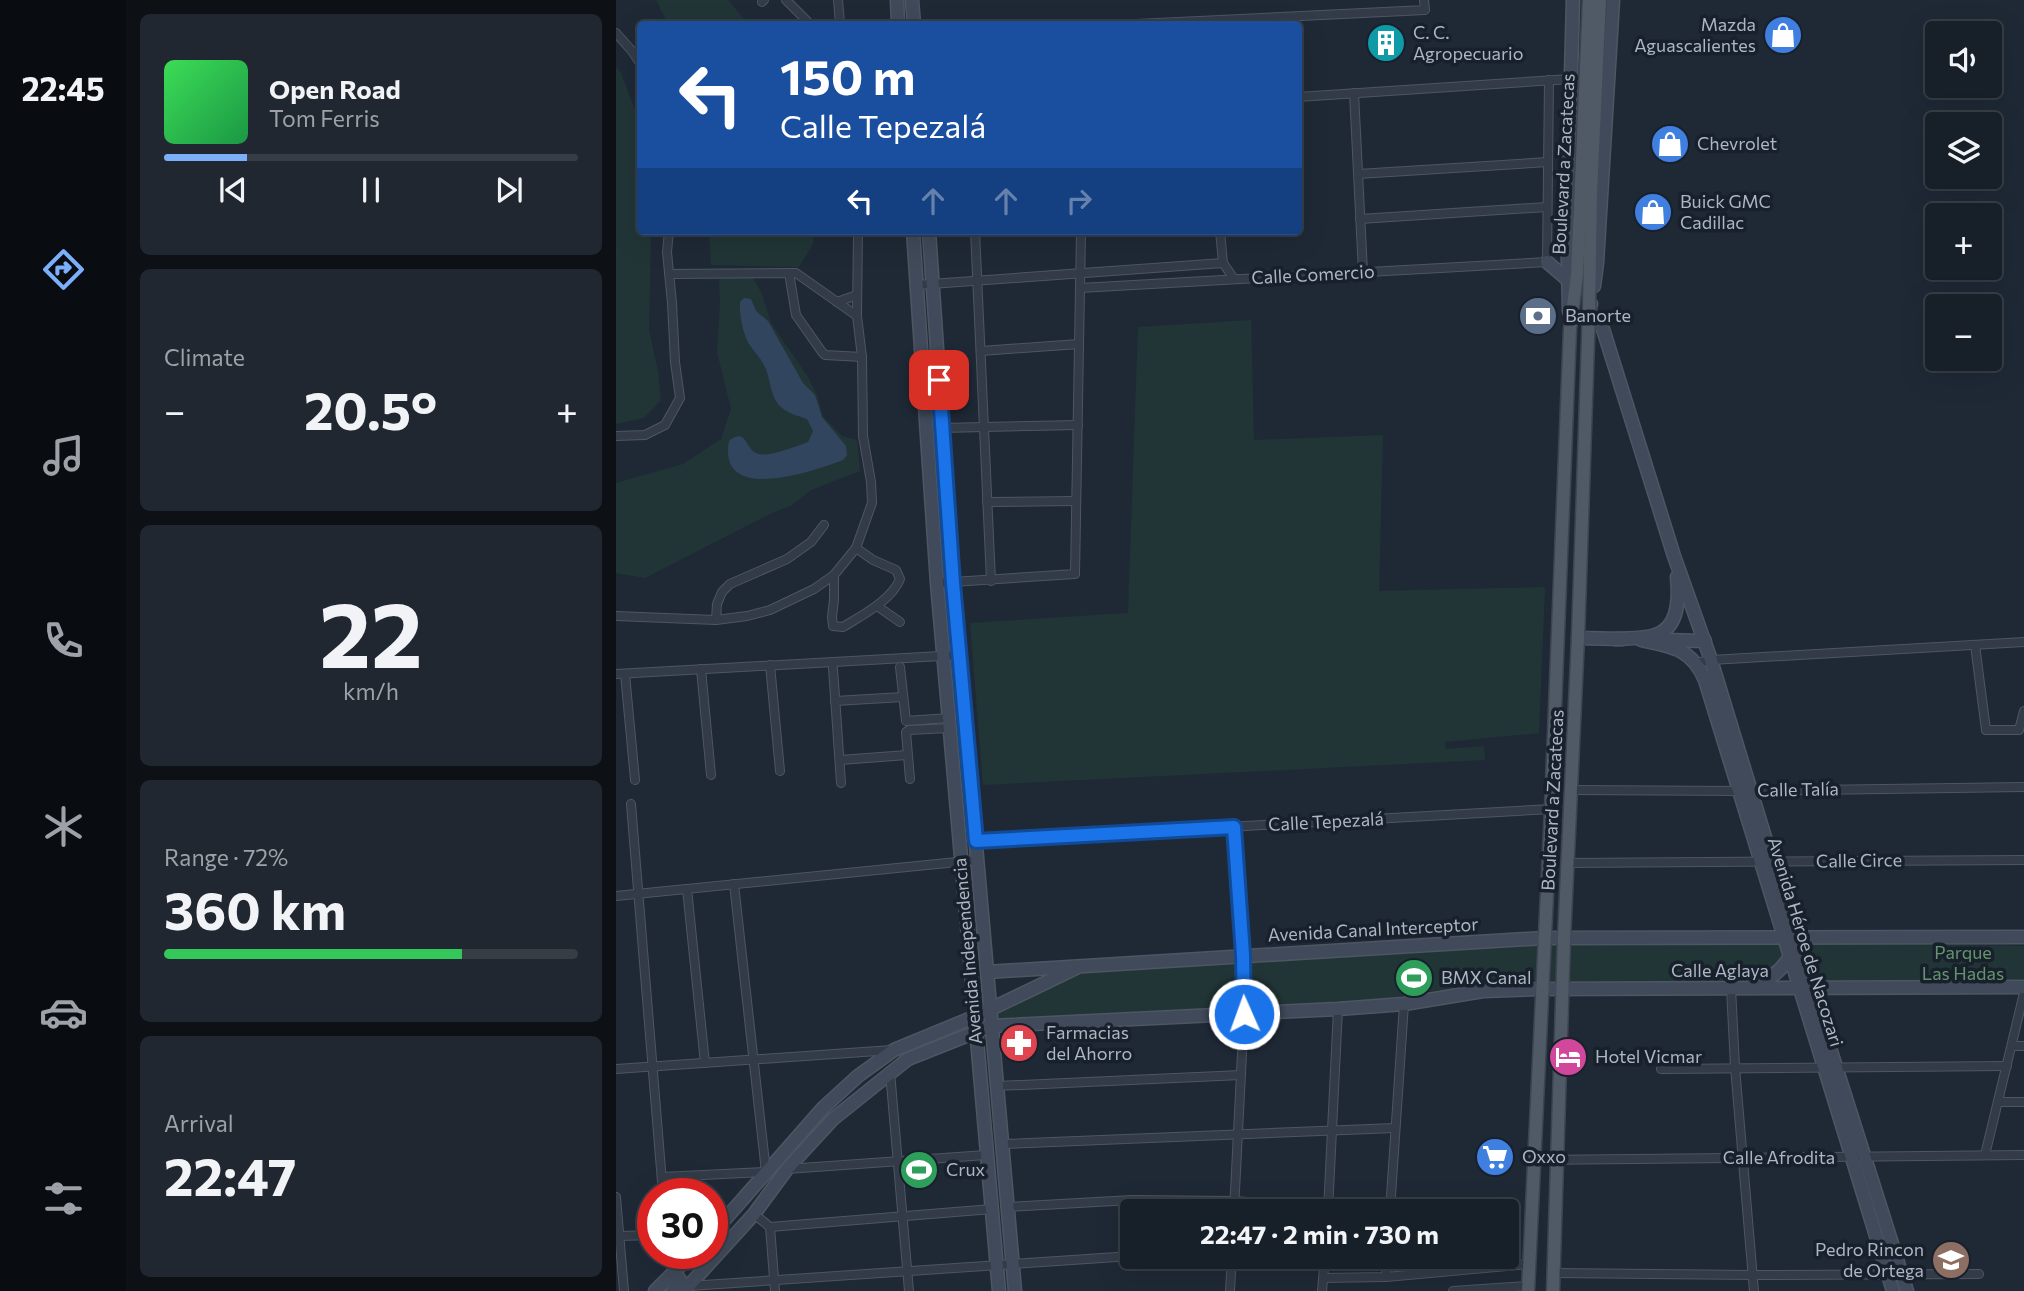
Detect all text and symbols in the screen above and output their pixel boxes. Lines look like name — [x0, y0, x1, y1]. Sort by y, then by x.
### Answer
place label: Mazda Aguascalientes — [1634, 13, 1756, 56]
shop icon: Mazda Aguascalientes — [1762, 14, 1804, 56]
place label: C. C. Agropecuario — [1413, 21, 1524, 64]
map controls — [1925, 21, 2002, 371]
button: sound — [1925, 21, 2002, 98]
building icon: C. C. Agropecuario — [1365, 22, 1407, 64]
text: 150 m — [780, 45, 915, 105]
icon: left — [665, 49, 756, 140]
text: 22:45 — [21, 68, 105, 108]
text: Open Road — [269, 73, 401, 104]
street label: Boulevard a Zacatecas — [1547, 73, 1579, 255]
text: Tom Ferris — [269, 104, 380, 132]
text: Calle Tepezalá — [780, 105, 986, 145]
button: layers — [1925, 112, 2002, 189]
shop icon: Chevrolet — [1649, 123, 1691, 165]
place label: Chevrolet — [1697, 132, 1777, 154]
icon: previous — [214, 171, 252, 209]
icon: pause — [352, 171, 390, 209]
icon: next — [490, 171, 528, 209]
icon: left — [841, 182, 879, 220]
icon: ahead — [914, 182, 952, 220]
icon: ahead — [987, 182, 1025, 220]
icon: right — [1060, 182, 1098, 220]
place label: Buick GMC Cadillac — [1680, 190, 1771, 233]
shop icon: Buick GMC Cadillac — [1632, 191, 1674, 233]
button: + — [1925, 203, 2002, 280]
icon: directions — [39, 245, 88, 294]
street label: Calle Comercio — [1251, 260, 1375, 288]
button: − — [1925, 294, 2002, 371]
bank icon: Banorte — [1517, 295, 1559, 337]
place label: Banorte — [1565, 304, 1631, 326]
text: Climate — [164, 343, 245, 371]
pin — [909, 350, 969, 410]
icon: arrive — [920, 361, 958, 399]
text: 20.5° — [304, 377, 437, 441]
text: − — [164, 386, 186, 433]
text: + — [556, 386, 578, 433]
icon: music — [39, 431, 88, 480]
text: 22 — [319, 575, 423, 687]
icon: phone — [39, 616, 88, 665]
text: km/h — [343, 677, 399, 705]
street label: Boulevard a Zacatecas — [1536, 709, 1568, 891]
street label: Calle Talía — [1757, 777, 1839, 801]
icon: climate — [39, 802, 88, 851]
street label: Calle Tepezalá — [1268, 807, 1384, 835]
street label: Avenida Héroe de Nacozari — [1764, 834, 1848, 1049]
text: Range · 72% — [164, 843, 288, 871]
street label: Calle Circe — [1816, 848, 1902, 872]
street label: Avenida Independencia — [948, 857, 986, 1045]
text: 360 km — [164, 877, 346, 941]
street label: Avenida Canal Interceptor — [1267, 912, 1479, 946]
park label: Parque Las Hadas — [1922, 941, 2004, 984]
sports icon: BMX Canal — [1393, 957, 1435, 999]
street label: Calle Aglaya — [1671, 959, 1769, 981]
place label: BMX Canal — [1441, 966, 1532, 988]
position arrow — [1207, 977, 1281, 1051]
icon: car — [39, 988, 88, 1037]
place label: Farmacias del Ahorro — [1046, 1021, 1132, 1064]
pharmacy icon: Farmacias del Ahorro — [998, 1022, 1040, 1064]
hotel icon: Hotel Vicmar — [1547, 1036, 1589, 1078]
place label: Hotel Vicmar — [1595, 1045, 1702, 1067]
text: Arrival — [164, 1109, 234, 1137]
supermarket icon: Oxxo — [1474, 1136, 1516, 1178]
text: 22:47 — [164, 1143, 296, 1207]
place label: Oxxo — [1522, 1145, 1566, 1167]
street label: Calle Afrodita — [1723, 1146, 1835, 1168]
sports icon: Crux — [898, 1149, 940, 1191]
place label: Crux — [946, 1158, 986, 1180]
icon: filters — [39, 1174, 88, 1223]
speed limit sign: 30 — [637, 1178, 728, 1269]
text: 22:47 · 2 min · 730 m — [1200, 1218, 1439, 1249]
place label: Pedro Rincon de Ortega — [1815, 1238, 1924, 1281]
school or university icon: Pedro Rincon de Ortega — [1930, 1239, 1972, 1281]

